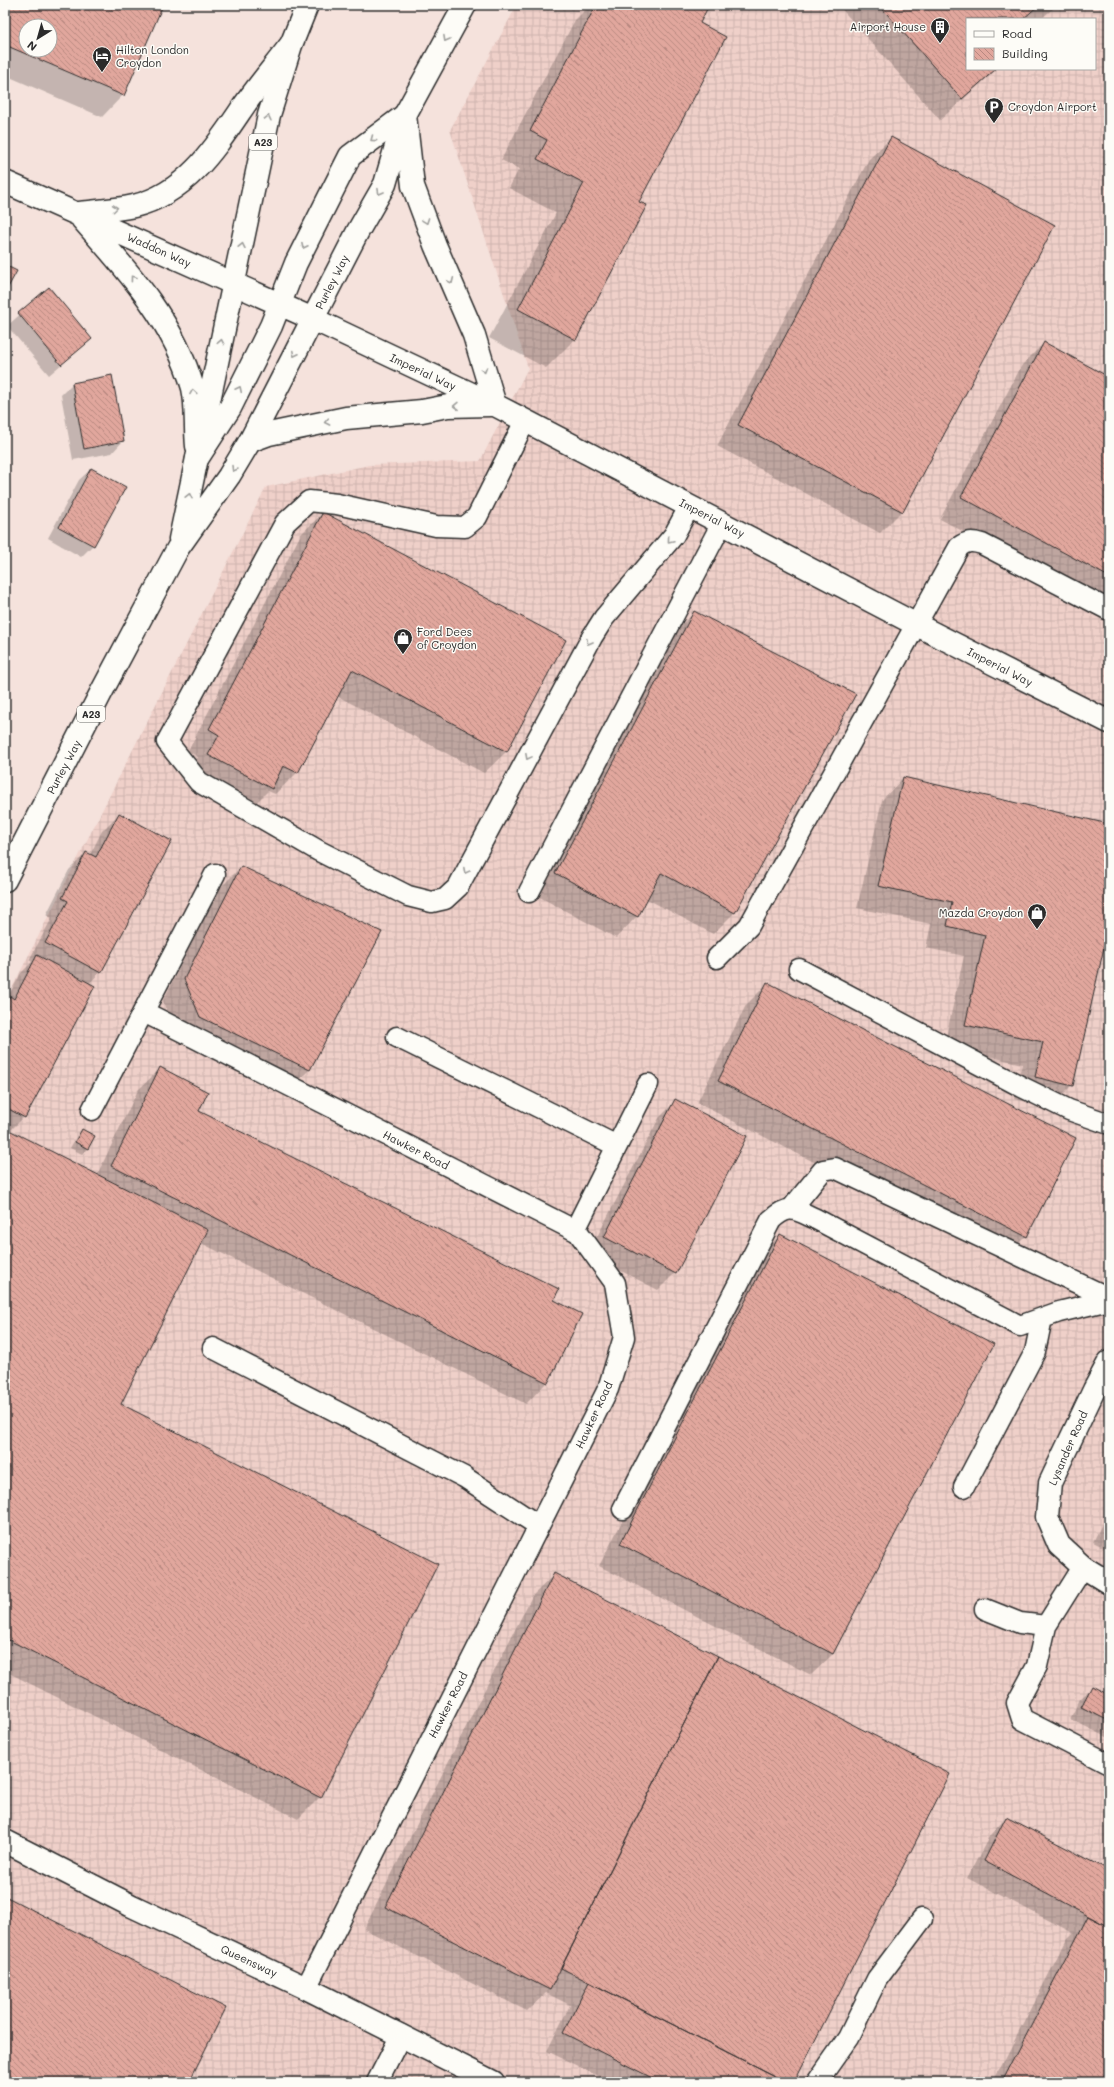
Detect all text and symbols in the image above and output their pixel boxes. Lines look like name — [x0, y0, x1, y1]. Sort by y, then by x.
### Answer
building icon: Airport House — [929, 16, 951, 44]
north arrow — [18, 18, 58, 58]
legend — [966, 18, 1096, 70]
place label: Airport House — [850, 19, 926, 34]
text: Road — [1002, 25, 1032, 41]
one-way arrow — [444, 35, 451, 42]
text: N — [24, 38, 40, 55]
place label: Hilton London Croydon — [116, 42, 189, 70]
hotel icon: Hilton London Croydon — [91, 45, 113, 73]
text: Building — [1002, 45, 1048, 61]
parking icon: Croydon Airport — [983, 96, 1005, 124]
place label: Croydon Airport — [1008, 99, 1097, 114]
one-way arrow — [264, 115, 272, 122]
road number: A23 — [249, 134, 277, 150]
one-way arrow — [371, 134, 378, 141]
one-way arrow — [378, 188, 385, 195]
one-way arrow — [112, 204, 118, 213]
one-way arrow — [422, 218, 430, 225]
street label: Waddon Way — [125, 229, 194, 270]
one-way arrow — [301, 242, 309, 249]
one-way arrow — [238, 243, 246, 249]
street label: Purley Way — [311, 252, 352, 312]
one-way arrow — [131, 275, 138, 282]
one-way arrow — [446, 277, 454, 284]
one-way arrow — [216, 338, 225, 345]
one-way arrow — [292, 350, 300, 357]
street label: Imperial Way — [388, 350, 459, 394]
one-way arrow — [479, 367, 488, 374]
one-way arrow — [234, 386, 242, 394]
one-way arrow — [189, 389, 198, 395]
one-way arrow — [453, 402, 459, 410]
one-way arrow — [324, 417, 330, 425]
one-way arrow — [231, 465, 238, 472]
one-way arrow — [185, 493, 193, 500]
street label: Imperial Way — [677, 495, 748, 541]
one-way arrow — [667, 536, 674, 543]
place label: Ford Dees of Croydon — [417, 624, 477, 652]
shop icon: Ford Dees of Croydon — [392, 627, 414, 655]
one-way arrow — [587, 638, 594, 645]
street label: Imperial Way — [965, 644, 1036, 690]
road number: A23 — [77, 706, 105, 722]
street label: Purley Way — [43, 737, 84, 796]
one-way arrow — [525, 752, 532, 760]
one-way arrow — [464, 867, 471, 874]
shop icon: Mazda Croydon — [1026, 902, 1048, 930]
place label: Mazda Croydon — [939, 905, 1023, 920]
street label: Hawker Road — [381, 1126, 452, 1173]
street label: Hawker Road — [571, 1379, 616, 1451]
street label: Lysander Road — [1044, 1408, 1091, 1487]
street label: Hawker Road — [424, 1669, 471, 1740]
street label: Queensway — [218, 1941, 280, 1980]

